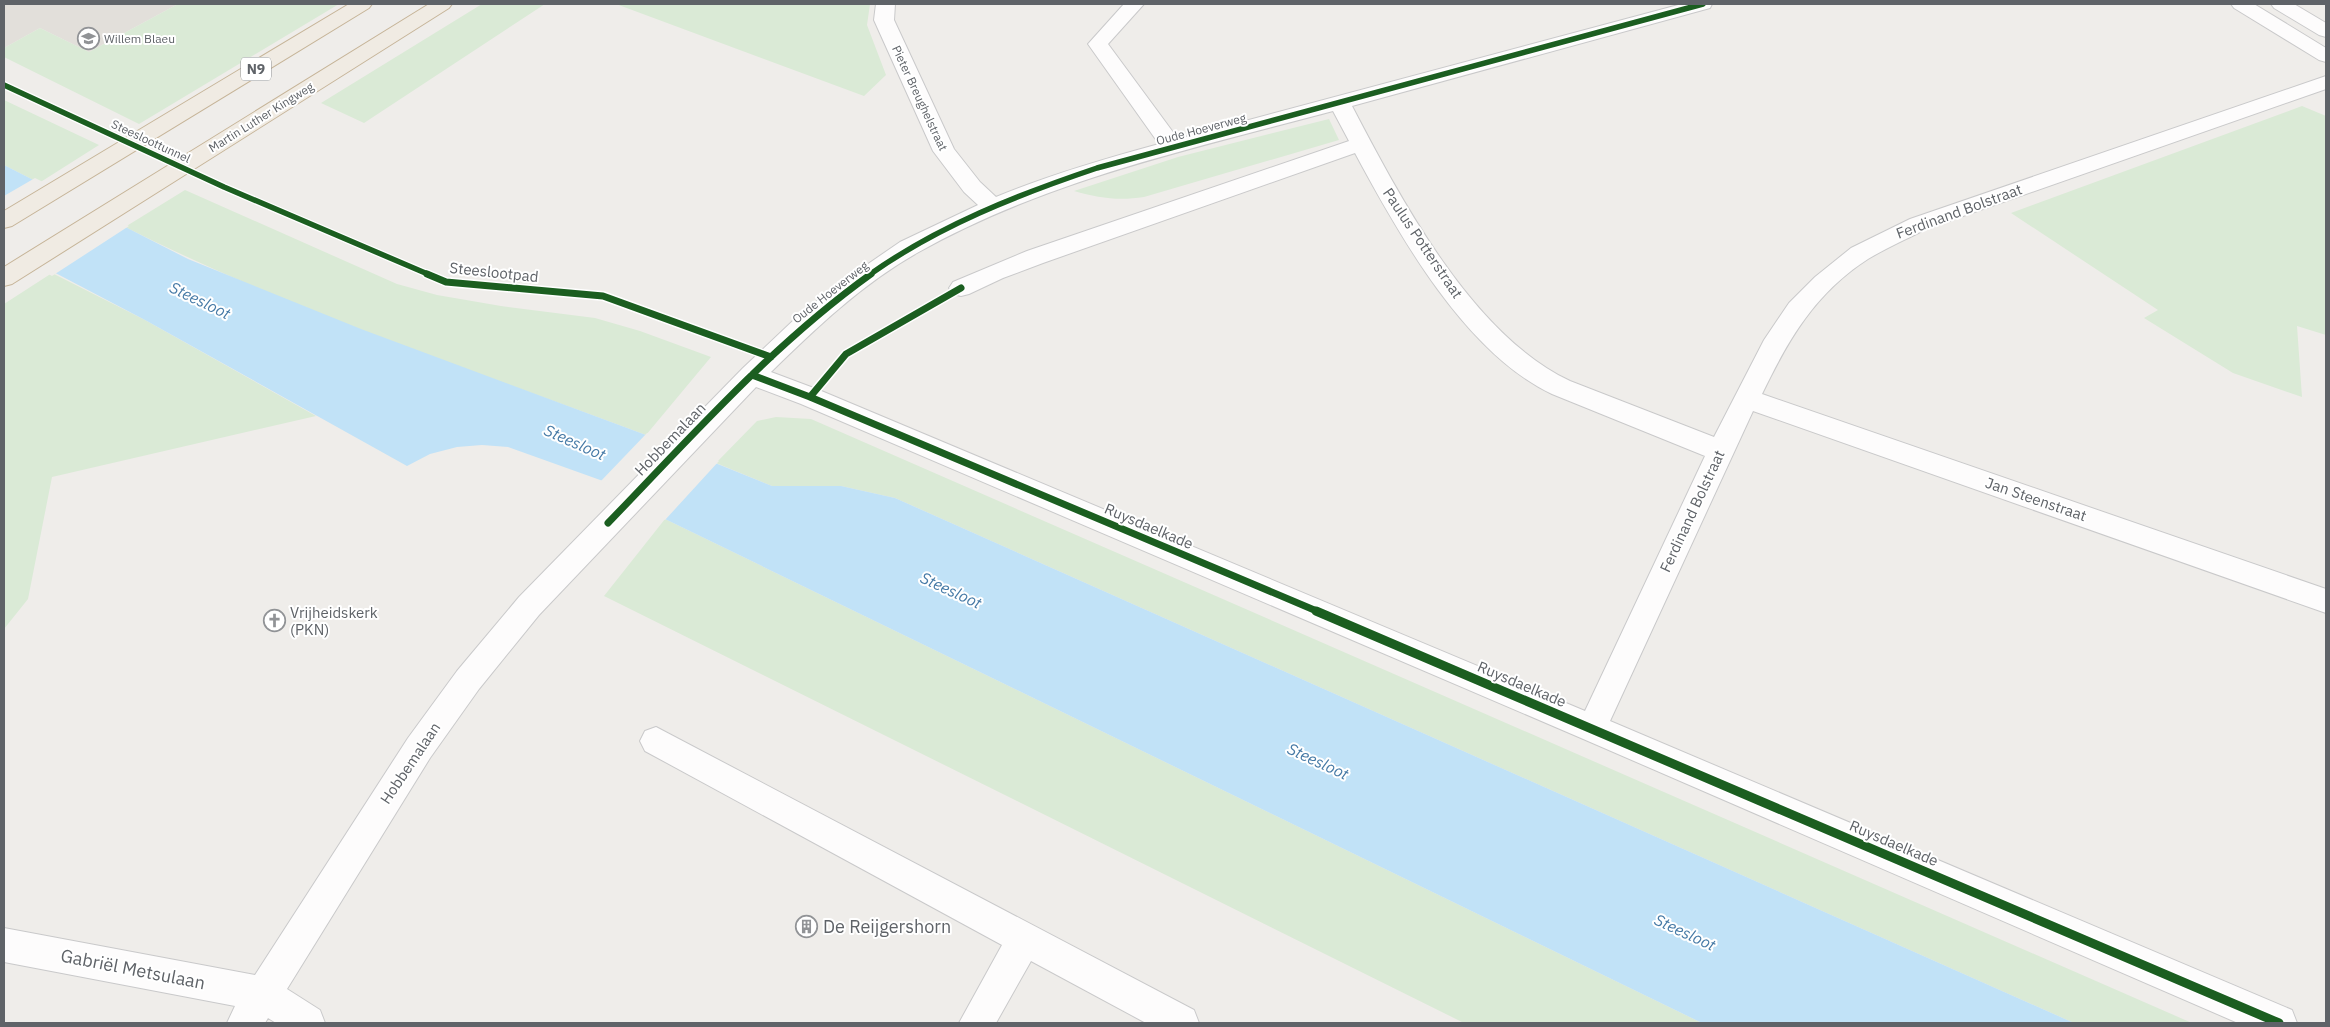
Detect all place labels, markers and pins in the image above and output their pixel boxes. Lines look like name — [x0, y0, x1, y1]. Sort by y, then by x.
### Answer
school or university icon: Willem Blaeu — [76, 26, 100, 50]
place label: Willem Blaeu — [104, 31, 175, 46]
place label: Vrijheidskerk (PKN) — [290, 603, 378, 639]
church icon: Vrijheidskerk (PKN) — [262, 609, 286, 633]
building icon: De Reijgershorn — [795, 914, 819, 938]
place label: De Reijgershorn — [823, 915, 951, 938]

